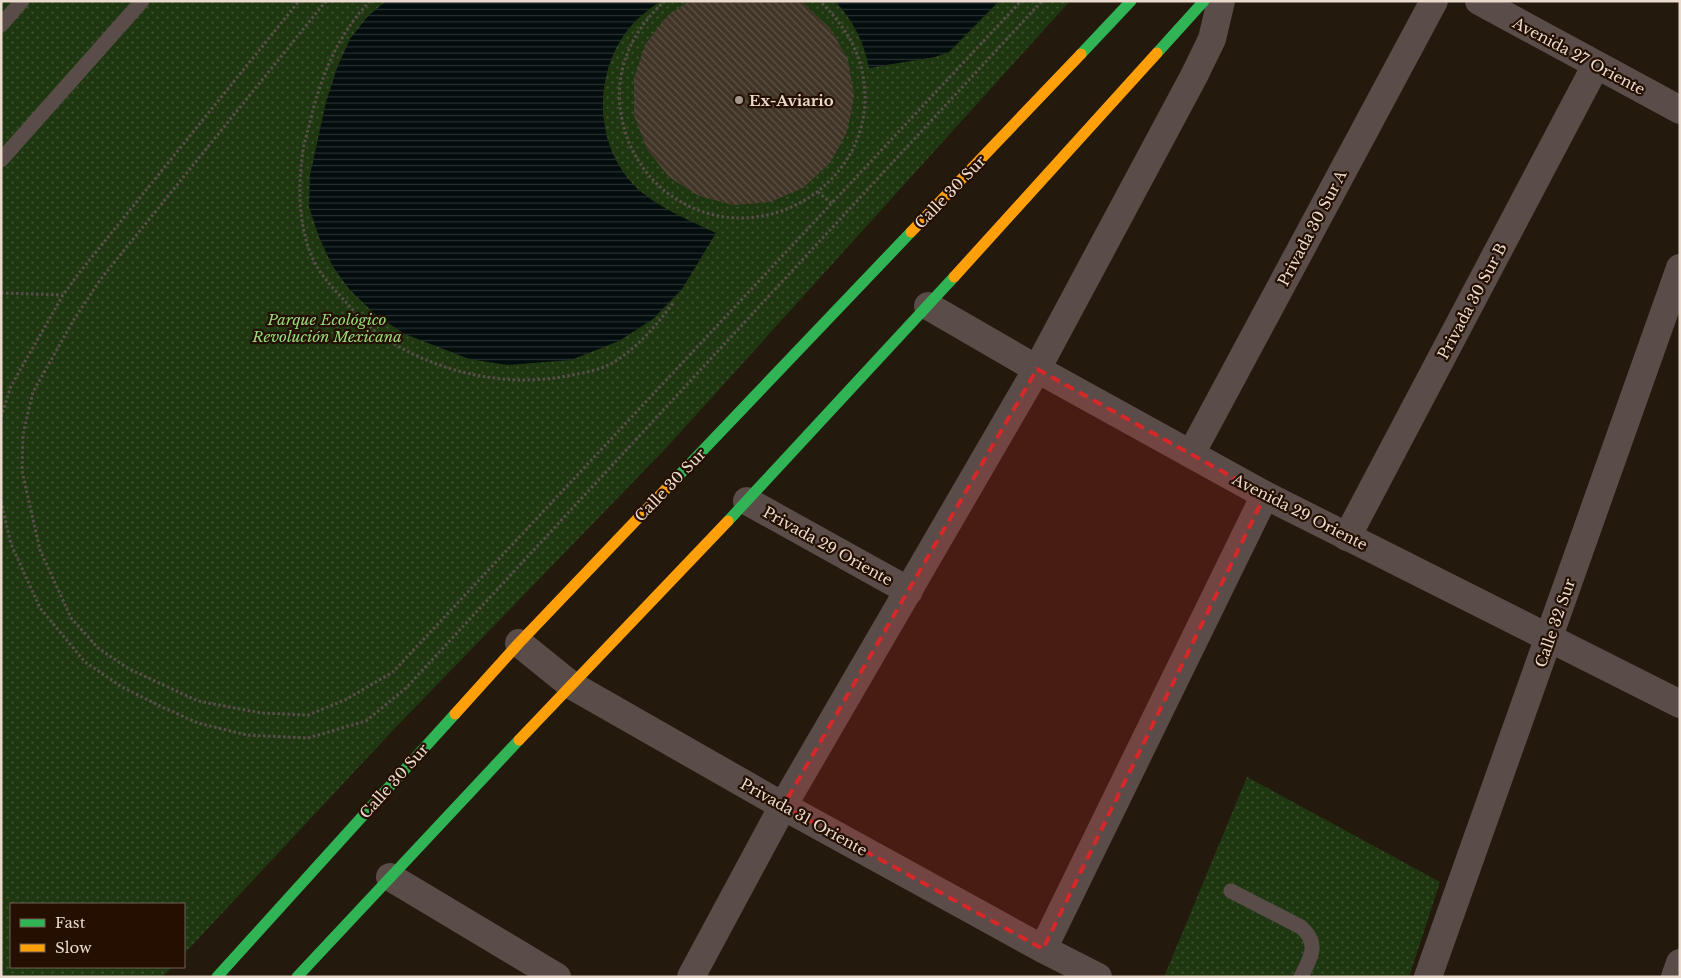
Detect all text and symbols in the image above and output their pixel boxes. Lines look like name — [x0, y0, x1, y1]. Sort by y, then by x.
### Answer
street label: Avenida 27 Oriente — [1509, 13, 1648, 99]
place label: Ex-Aviario — [749, 91, 834, 110]
marker: Ex-Aviario — [733, 94, 745, 106]
street label: Calle 30 Sur — [910, 151, 990, 232]
street label: Privada 30 Sur A — [1273, 166, 1351, 289]
street label: Privada 30 Sur B — [1433, 240, 1511, 362]
park label: Parque Ecológico Revolución Mexicana — [251, 310, 402, 346]
street label: Calle 30 Sur — [630, 444, 710, 525]
street label: Avenida 29 Oriente — [1228, 469, 1371, 554]
street label: Privada 29 Oriente — [760, 502, 896, 590]
street label: Calle 32 Sur — [1531, 575, 1579, 670]
street label: Calle 30 Sur — [355, 739, 433, 822]
street label: Privada 31 Oriente — [737, 774, 871, 860]
legend — [10, 903, 185, 968]
text: Fast — [55, 913, 86, 932]
text: Slow — [55, 938, 92, 957]

